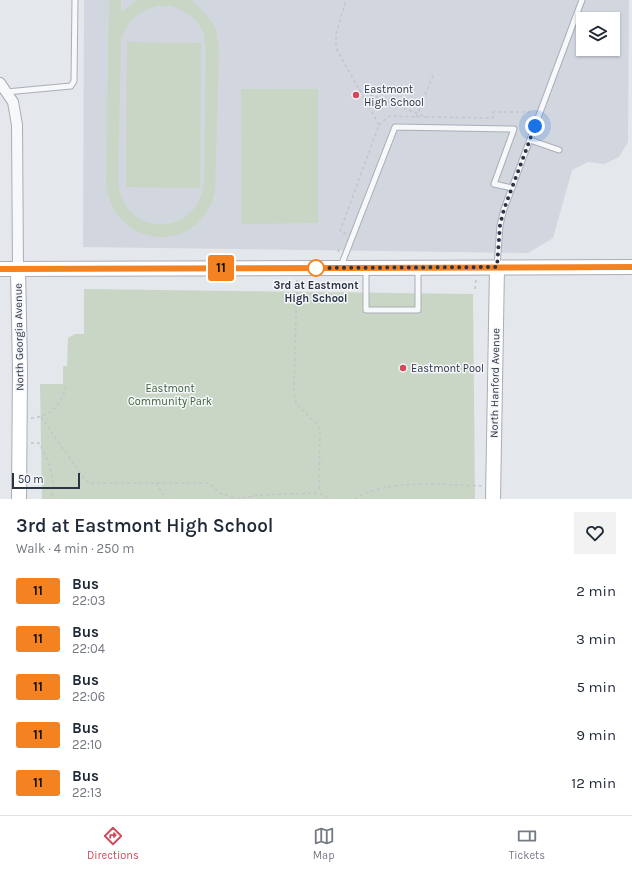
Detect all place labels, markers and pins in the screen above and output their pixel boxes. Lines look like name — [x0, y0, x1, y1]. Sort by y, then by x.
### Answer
place label: Eastmont High School — [364, 83, 424, 109]
marker: Eastmont High School — [351, 90, 361, 100]
marker: 3rd at Eastmont High School — [307, 259, 325, 277]
place label: 3rd at Eastmont High School — [273, 279, 359, 305]
place label: Eastmont Pool — [411, 362, 484, 375]
marker: Eastmont Pool — [398, 363, 408, 373]

